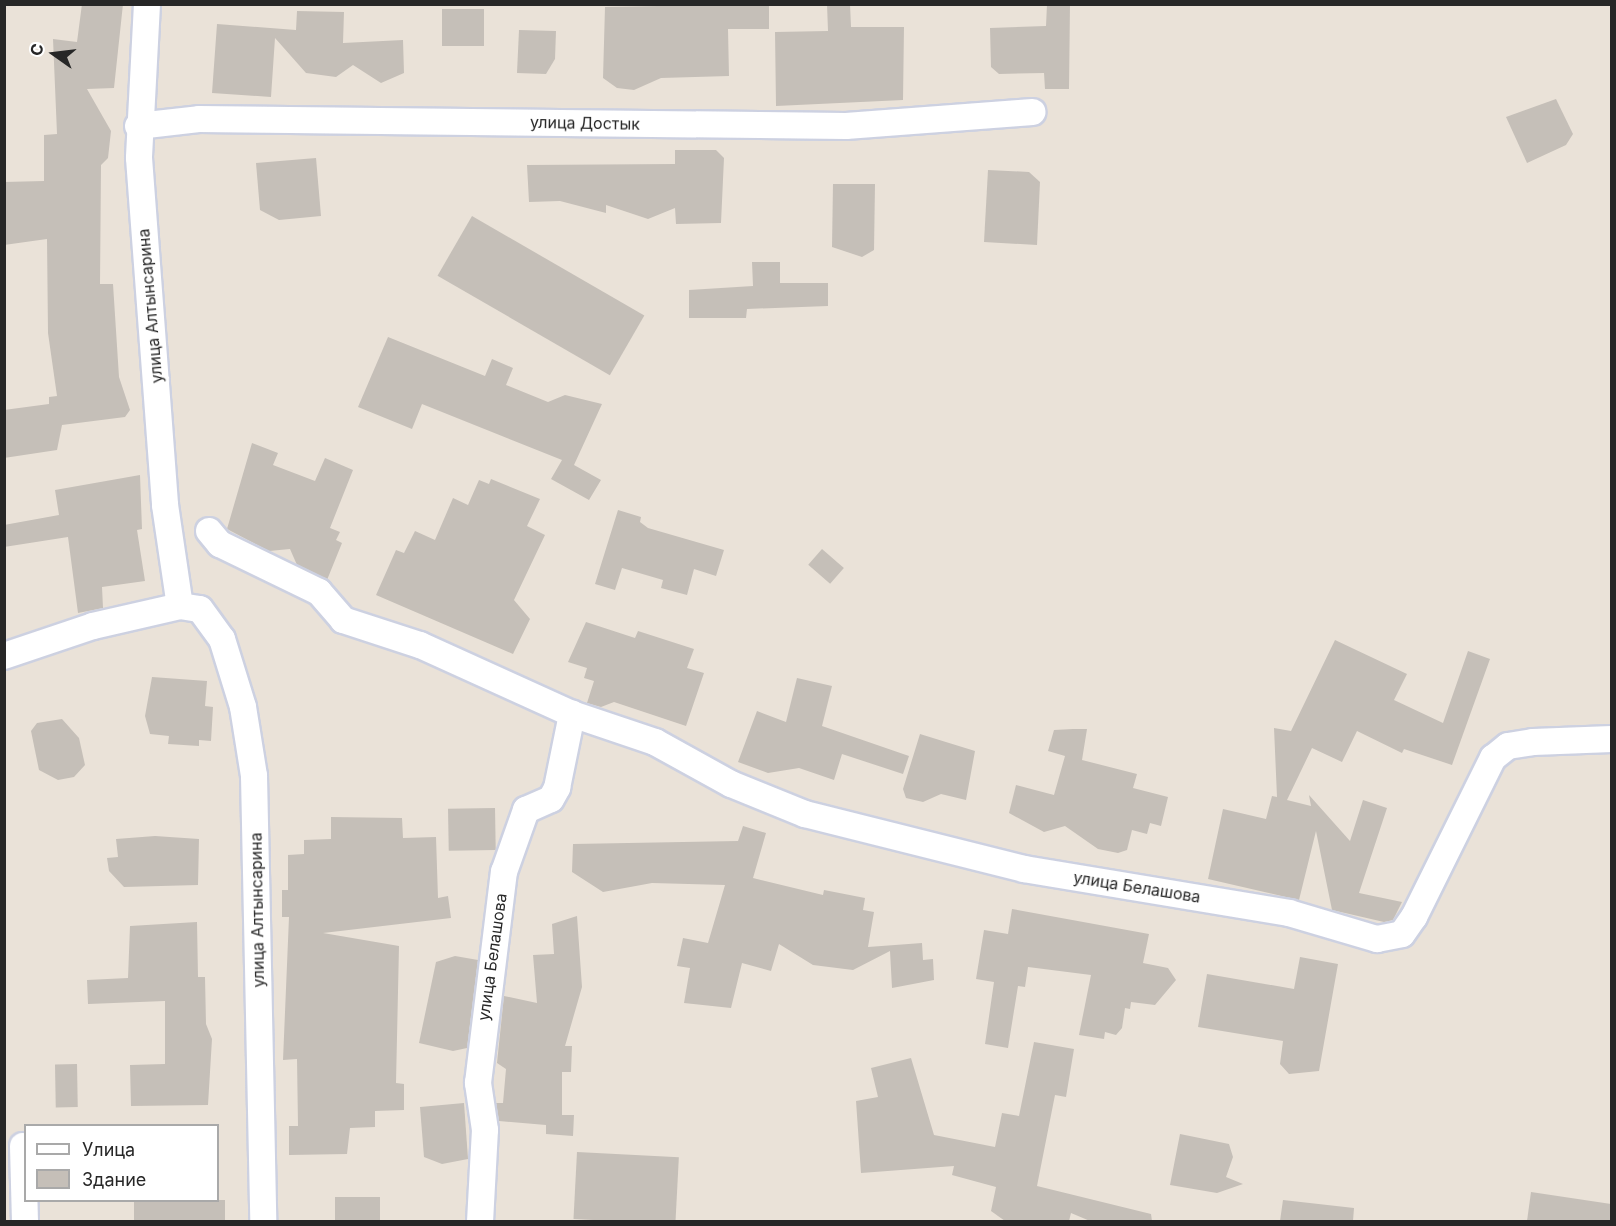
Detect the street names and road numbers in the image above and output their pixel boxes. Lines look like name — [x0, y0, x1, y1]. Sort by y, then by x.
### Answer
street label: улица Достык — [530, 112, 640, 134]
street label: улица Алтынсарина — [134, 228, 166, 384]
street label: улица Алтынсарина — [246, 832, 268, 988]
street label: улица Белашова — [1072, 867, 1202, 907]
street label: улица Белашова — [474, 892, 510, 1022]

